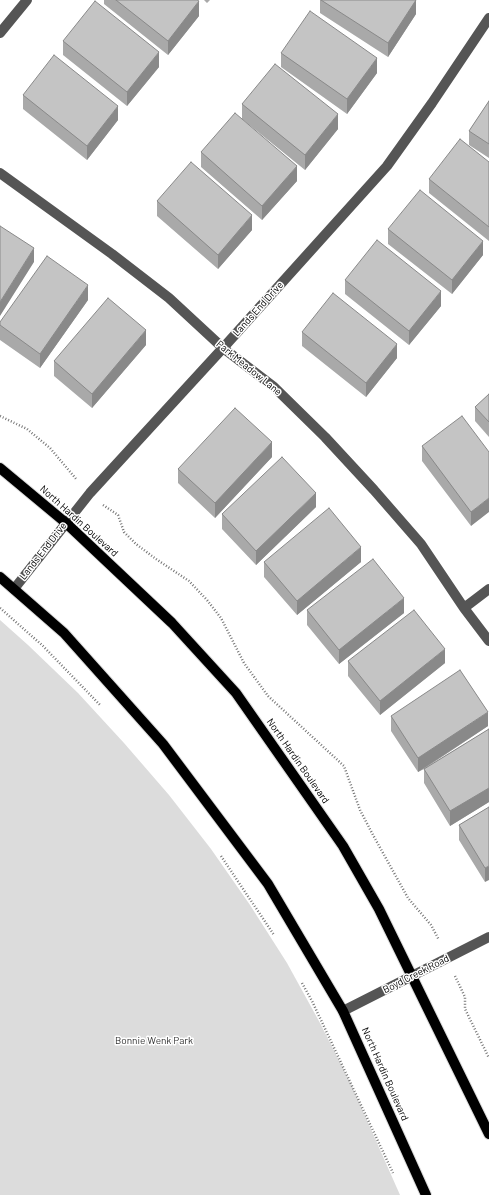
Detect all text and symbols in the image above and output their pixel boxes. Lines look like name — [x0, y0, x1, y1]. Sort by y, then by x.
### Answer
street label: Lands End Drive — [230, 279, 286, 339]
street label: Park Meadow Lane — [214, 338, 284, 398]
street label: North Hardin Boulevard — [37, 483, 121, 559]
street label: Lands End Drive — [17, 520, 69, 582]
street label: North Hardin Boulevard — [264, 716, 332, 806]
street label: Boyd Creek Road — [381, 952, 451, 996]
street label: North Hardin Boulevard — [359, 1025, 411, 1123]
park label: Bonnie Wenk Park — [115, 1035, 193, 1047]

